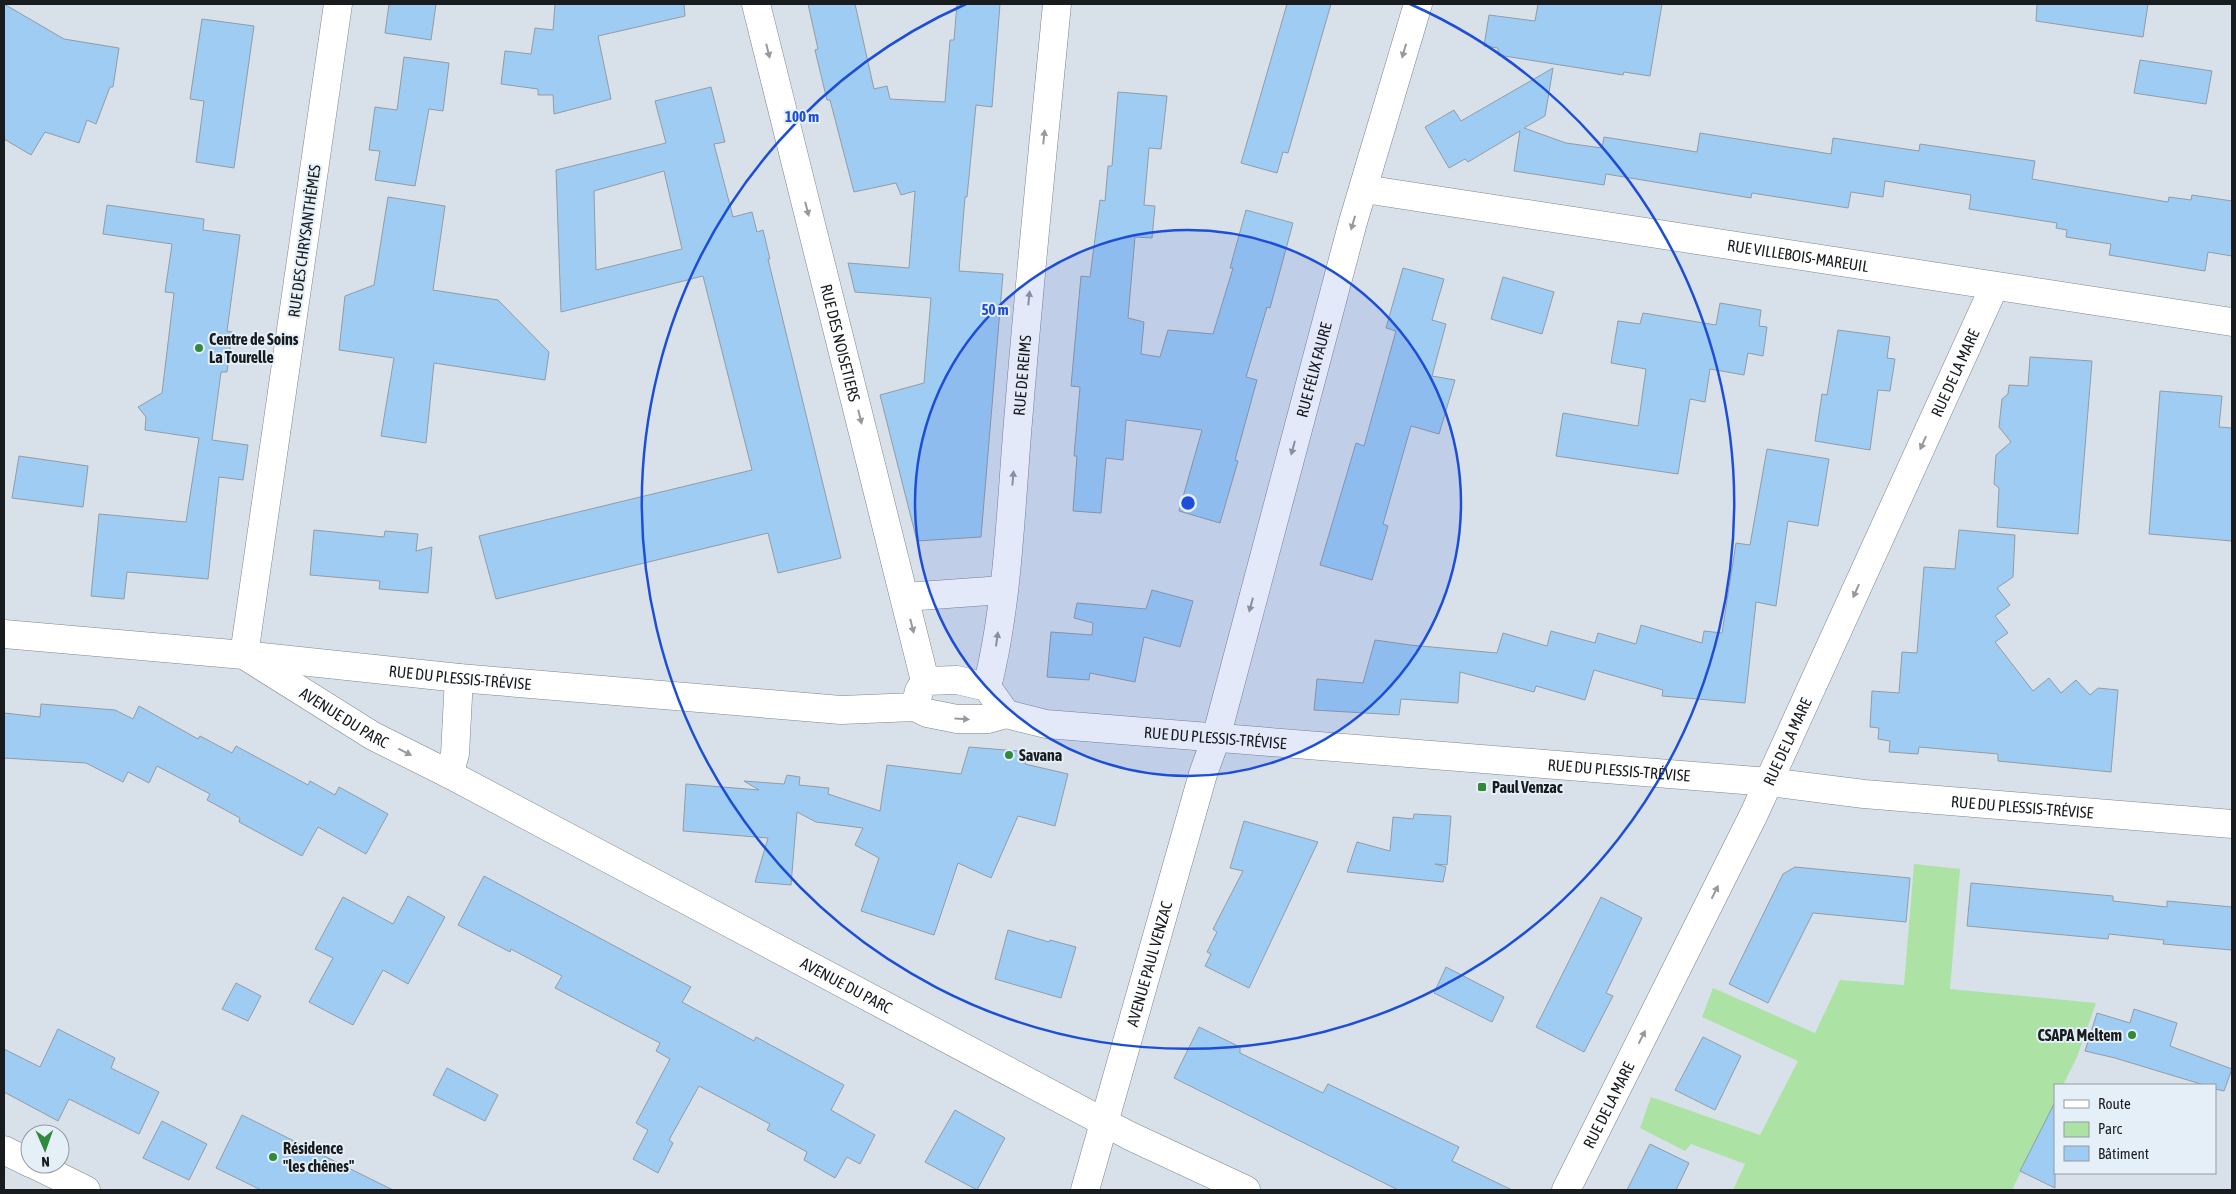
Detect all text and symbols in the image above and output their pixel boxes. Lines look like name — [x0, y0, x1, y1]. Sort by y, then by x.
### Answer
one-way arrow — [1400, 43, 1408, 58]
one-way arrow — [764, 44, 772, 59]
text: 100 m — [785, 108, 819, 125]
one-way arrow — [1041, 128, 1049, 144]
street label: RUE DES CHRYSANTHÈMES — [284, 163, 324, 318]
one-way arrow — [803, 201, 811, 216]
one-way arrow — [1348, 216, 1356, 231]
street label: RUE VILLEBOIS-MAREUIL — [1726, 236, 1871, 275]
street label: RUE DES NOISETIERS — [817, 282, 864, 403]
one-way arrow — [1025, 290, 1033, 306]
text: 50 m — [982, 301, 1009, 318]
street label: RUE FÉLIX FAURE — [1293, 320, 1335, 419]
street label: RUE DE LA MARE — [1927, 326, 1983, 420]
place label: Centre de Soins La Tourelle — [209, 330, 299, 366]
street label: RUE DE REIMS — [1010, 334, 1034, 416]
marker: Centre de Soins La Tourelle — [193, 342, 205, 354]
one-way arrow — [856, 410, 864, 425]
one-way arrow — [1919, 436, 1927, 450]
one-way arrow — [1288, 440, 1296, 455]
one-way arrow — [1009, 469, 1017, 485]
centre of rings — [1179, 494, 1197, 512]
one-way arrow — [1852, 584, 1860, 598]
one-way arrow — [1246, 597, 1254, 612]
one-way arrow — [908, 618, 916, 633]
one-way arrow — [993, 631, 1001, 647]
street label: RUE DU PLESSIS-TRÉVISE — [388, 662, 532, 693]
street label: AVENUE DU PARC — [297, 683, 392, 751]
street label: RUE DE LA MARE — [1759, 695, 1815, 788]
one-way arrow — [954, 715, 970, 723]
street label: RUE DU PLESSIS-TRÉVISE — [1143, 723, 1287, 752]
place label: Savana — [1019, 746, 1062, 764]
one-way arrow — [398, 748, 413, 756]
marker: Savana — [1003, 749, 1015, 761]
street label: RUE DU PLESSIS-TRÉVISE — [1547, 755, 1691, 785]
place label: Paul Venzac — [1492, 778, 1563, 796]
marker: Paul Venzac — [1476, 781, 1488, 793]
street label: RUE DU PLESSIS-TRÉVISE — [1950, 792, 2094, 822]
one-way arrow — [1711, 885, 1719, 899]
street label: AVENUE PAUL VENZAC — [1123, 899, 1175, 1029]
street label: AVENUE DU PARC — [798, 954, 895, 1017]
place label: CSAPA Meltem — [2038, 1026, 2122, 1044]
marker: CSAPA Meltem — [2126, 1029, 2138, 1041]
one-way arrow — [1638, 1030, 1646, 1044]
street label: RUE DE LA MARE — [1579, 1059, 1638, 1151]
legend — [2054, 1084, 2216, 1174]
text: Route — [2098, 1095, 2131, 1112]
text: Parc — [2098, 1120, 2122, 1137]
north arrow — [20, 1124, 70, 1174]
place label: Résidence "les chênes" — [283, 1139, 355, 1175]
text: Bâtiment — [2098, 1145, 2149, 1162]
marker: Résidence "les chênes" — [267, 1151, 279, 1163]
text: N — [41, 1154, 50, 1170]

